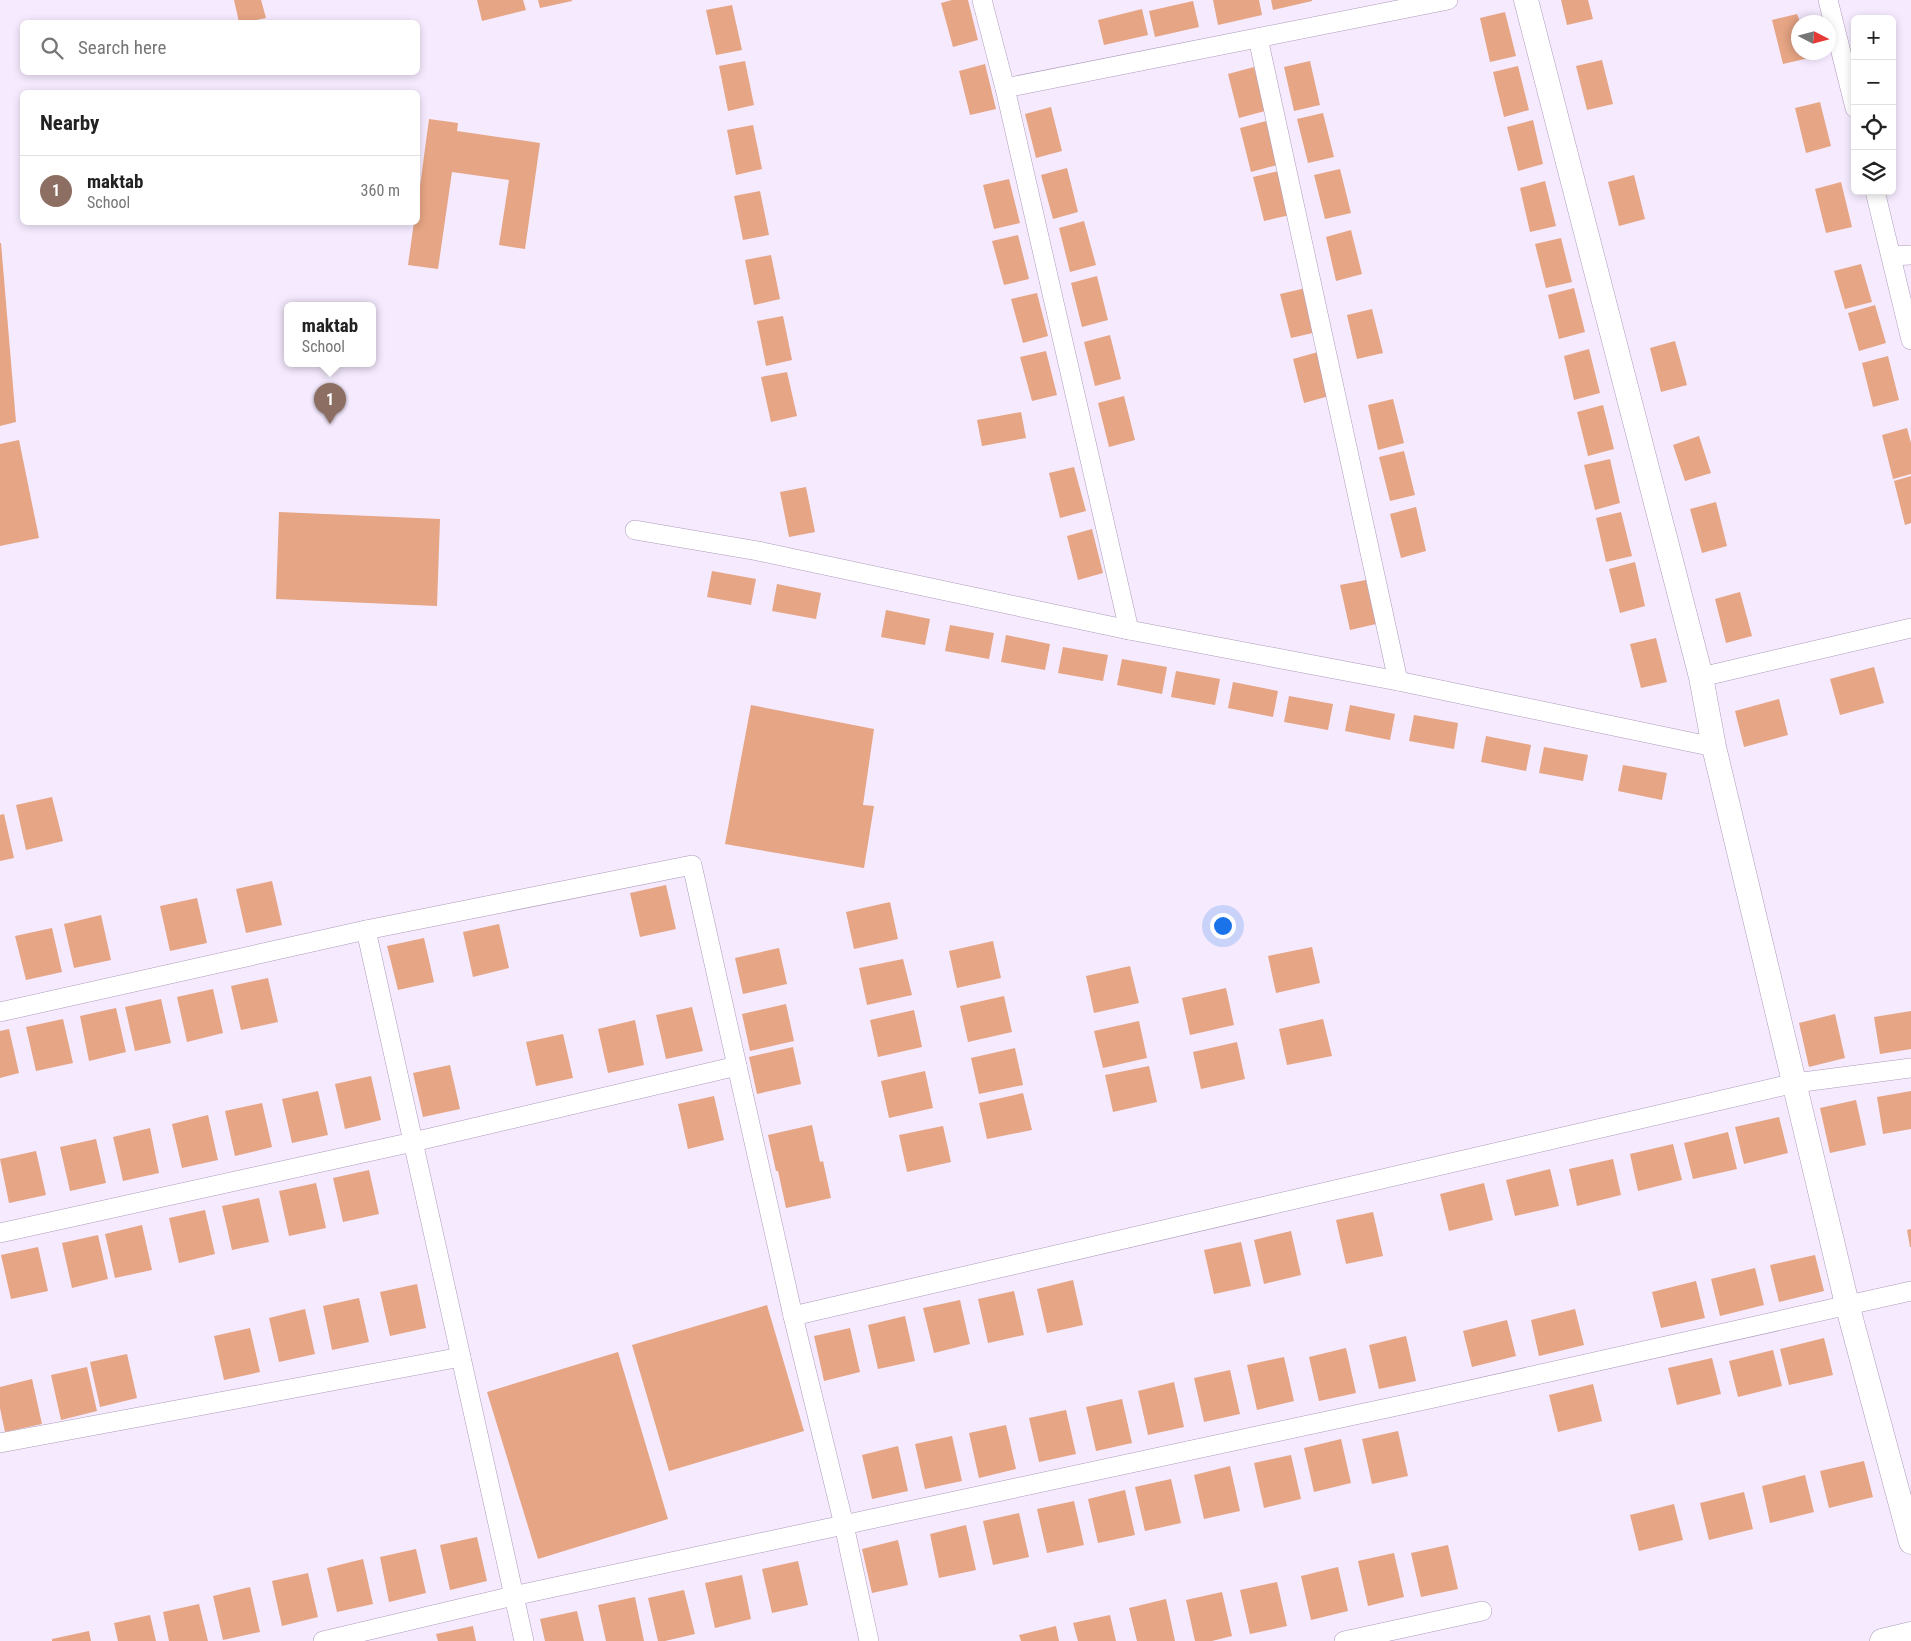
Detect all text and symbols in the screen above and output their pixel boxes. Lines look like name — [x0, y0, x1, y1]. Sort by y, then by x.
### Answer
north arrow — [1791, 15, 1836, 60]
map controls — [1851, 15, 1896, 195]
button: + — [1851, 15, 1896, 60]
search box — [20, 20, 420, 75]
icon: search — [38, 34, 66, 62]
text: Search here — [78, 36, 166, 59]
button: − — [1851, 60, 1896, 105]
button: locate — [1851, 105, 1896, 150]
text: Nearby — [40, 111, 99, 135]
button: layers — [1851, 150, 1896, 195]
text: maktab — [87, 170, 143, 193]
text: 1 — [52, 181, 60, 200]
text: 360 m — [361, 181, 400, 200]
text: School — [87, 193, 130, 212]
popup — [284, 302, 376, 367]
text: maktab — [302, 314, 358, 337]
text: School — [302, 337, 345, 356]
pin: 1 — [314, 383, 346, 424]
your location — [1210, 913, 1236, 939]

